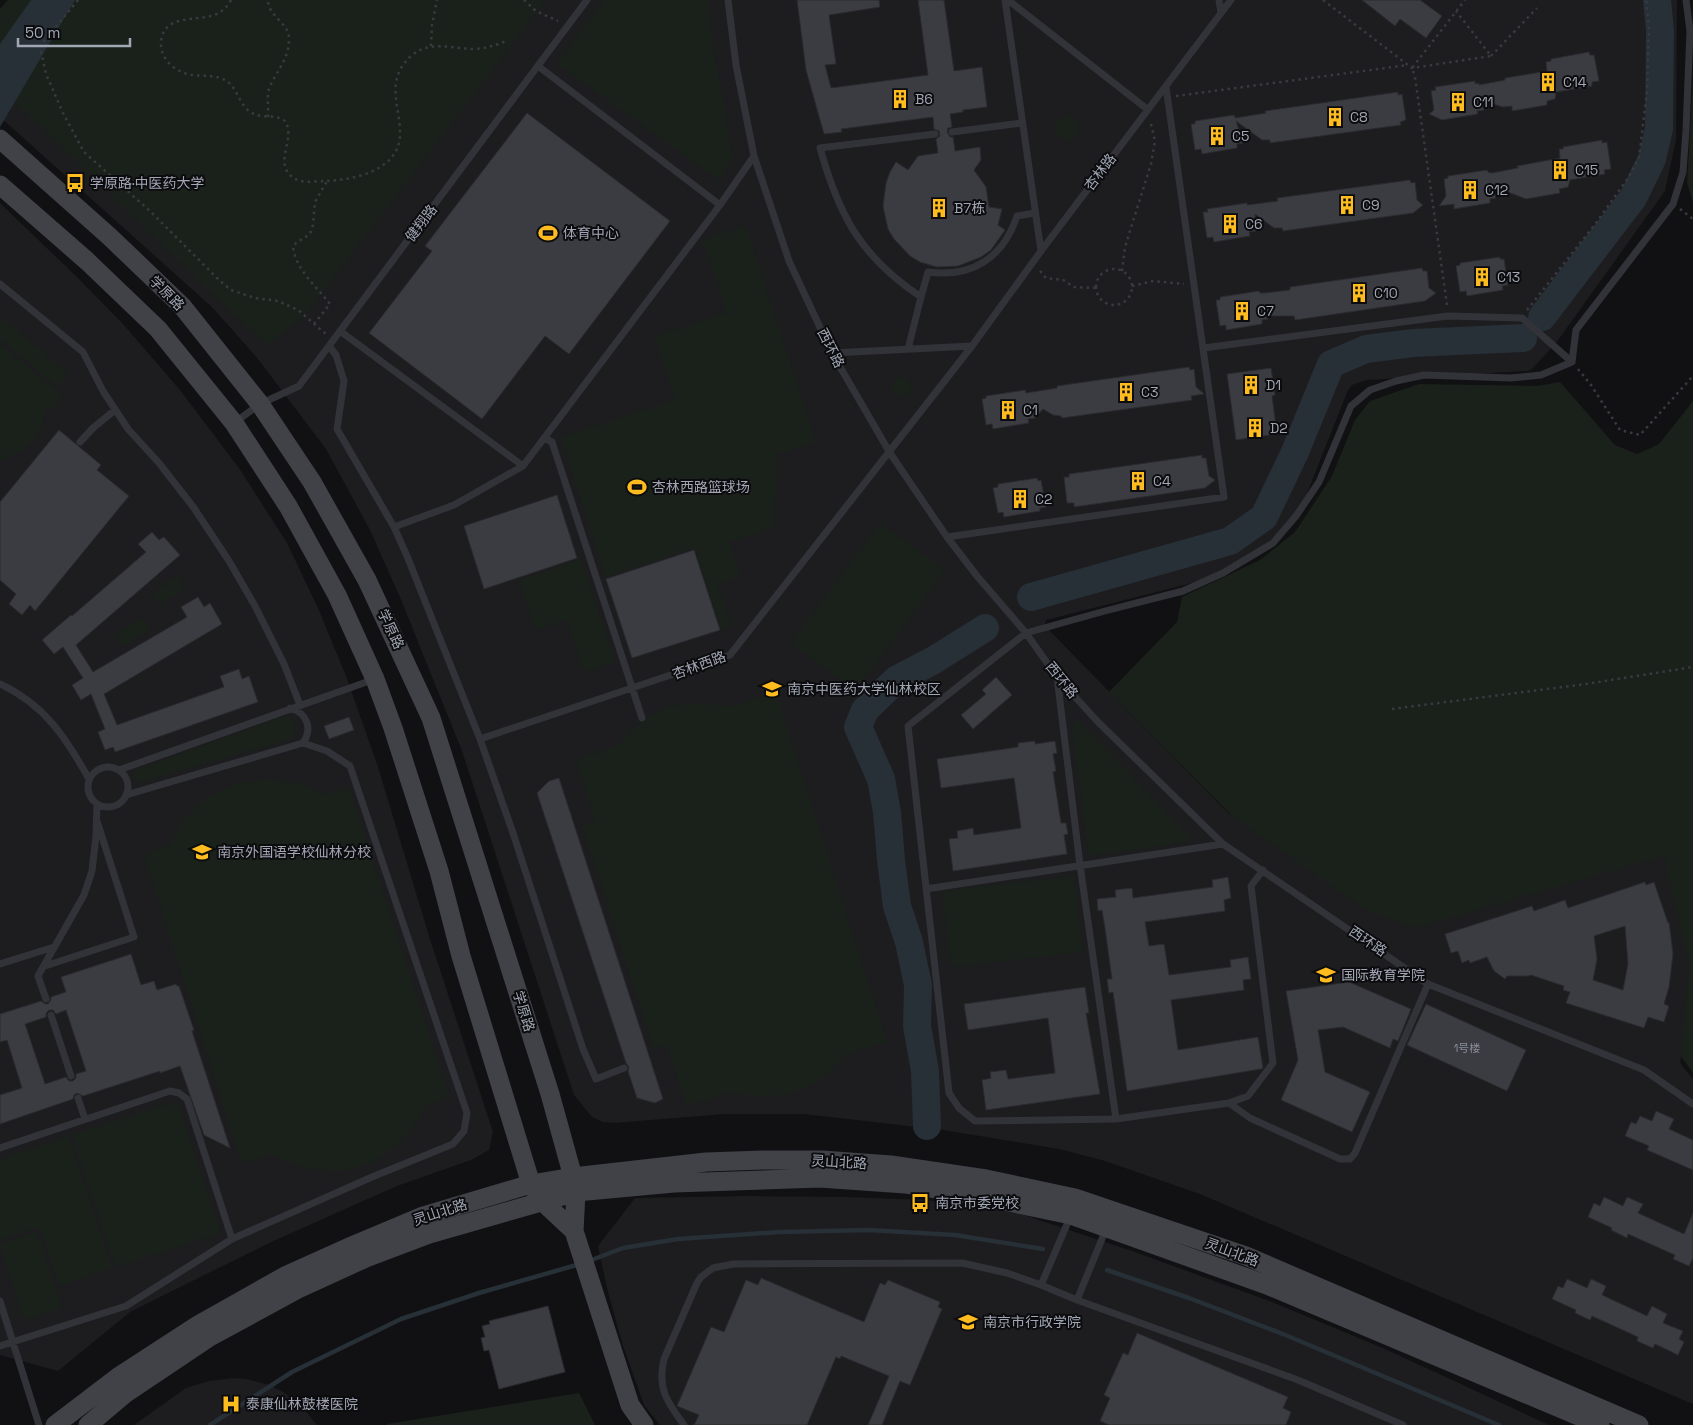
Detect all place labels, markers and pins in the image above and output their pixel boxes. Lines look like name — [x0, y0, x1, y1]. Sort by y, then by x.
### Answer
building icon: C14 — [1537, 71, 1559, 93]
place label: C14 — [1563, 73, 1587, 91]
building icon: B6 — [889, 88, 911, 110]
place label: B6 — [915, 90, 933, 108]
building icon: C11 — [1447, 91, 1469, 113]
place label: C11 — [1473, 93, 1494, 111]
building icon: C8 — [1324, 106, 1346, 128]
place label: C8 — [1350, 108, 1368, 126]
building icon: C5 — [1206, 125, 1228, 147]
place label: C5 — [1232, 127, 1249, 145]
building icon: C15 — [1549, 159, 1571, 181]
place label: C15 — [1575, 161, 1598, 179]
bus stop icon: 学原路·中医药大学 — [64, 172, 86, 194]
place label: 学原路·中医药大学 — [90, 174, 205, 192]
building icon: C12 — [1459, 179, 1481, 201]
place label: C12 — [1485, 181, 1508, 199]
building icon: C9 — [1336, 194, 1358, 216]
place label: C9 — [1362, 196, 1380, 214]
building icon: B7栋 — [928, 197, 950, 219]
place label: B7栋 — [954, 199, 985, 217]
building icon: C6 — [1219, 213, 1241, 235]
place label: C6 — [1245, 215, 1263, 233]
sports icon: 体育中心 — [537, 222, 559, 244]
place label: 体育中心 — [563, 224, 619, 242]
building icon: C13 — [1471, 266, 1493, 288]
place label: C13 — [1497, 268, 1520, 286]
building icon: C10 — [1348, 282, 1370, 304]
place label: C10 — [1374, 284, 1398, 302]
building icon: C7 — [1231, 300, 1253, 322]
place label: C7 — [1257, 302, 1274, 320]
building icon: D1 — [1240, 374, 1262, 396]
place label: D1 — [1266, 376, 1281, 394]
building icon: C3 — [1115, 381, 1137, 403]
place label: C3 — [1141, 383, 1158, 401]
building icon: C1 — [997, 399, 1019, 421]
place label: C1 — [1023, 401, 1038, 419]
building icon: D2 — [1244, 417, 1266, 439]
place label: D2 — [1270, 419, 1288, 437]
building icon: C4 — [1127, 470, 1149, 492]
place label: C4 — [1153, 472, 1171, 490]
sports icon: 杏林西路篮球场 — [626, 476, 648, 498]
place label: 杏林西路篮球场 — [652, 478, 750, 496]
building icon: C2 — [1009, 488, 1031, 510]
place label: C2 — [1035, 490, 1052, 508]
school or university icon: 南京中医药大学仙林校区 — [761, 678, 783, 700]
place label: 南京中医药大学仙林校区 — [787, 680, 941, 698]
school or university icon: 南京外国语学校仙林分校 — [191, 841, 213, 863]
place label: 南京外国语学校仙林分校 — [217, 843, 371, 861]
school or university icon: 国际教育学院 — [1315, 964, 1337, 986]
place label: 国际教育学院 — [1341, 966, 1425, 984]
bus stop icon: 南京市委党校 — [909, 1192, 931, 1214]
place label: 南京市委党校 — [935, 1194, 1019, 1212]
school or university icon: 南京市行政学院 — [957, 1311, 979, 1333]
place label: 南京市行政学院 — [983, 1313, 1081, 1331]
hospital icon: 泰康仙林鼓楼医院 — [220, 1393, 242, 1415]
place label: 泰康仙林鼓楼医院 — [246, 1395, 358, 1413]

